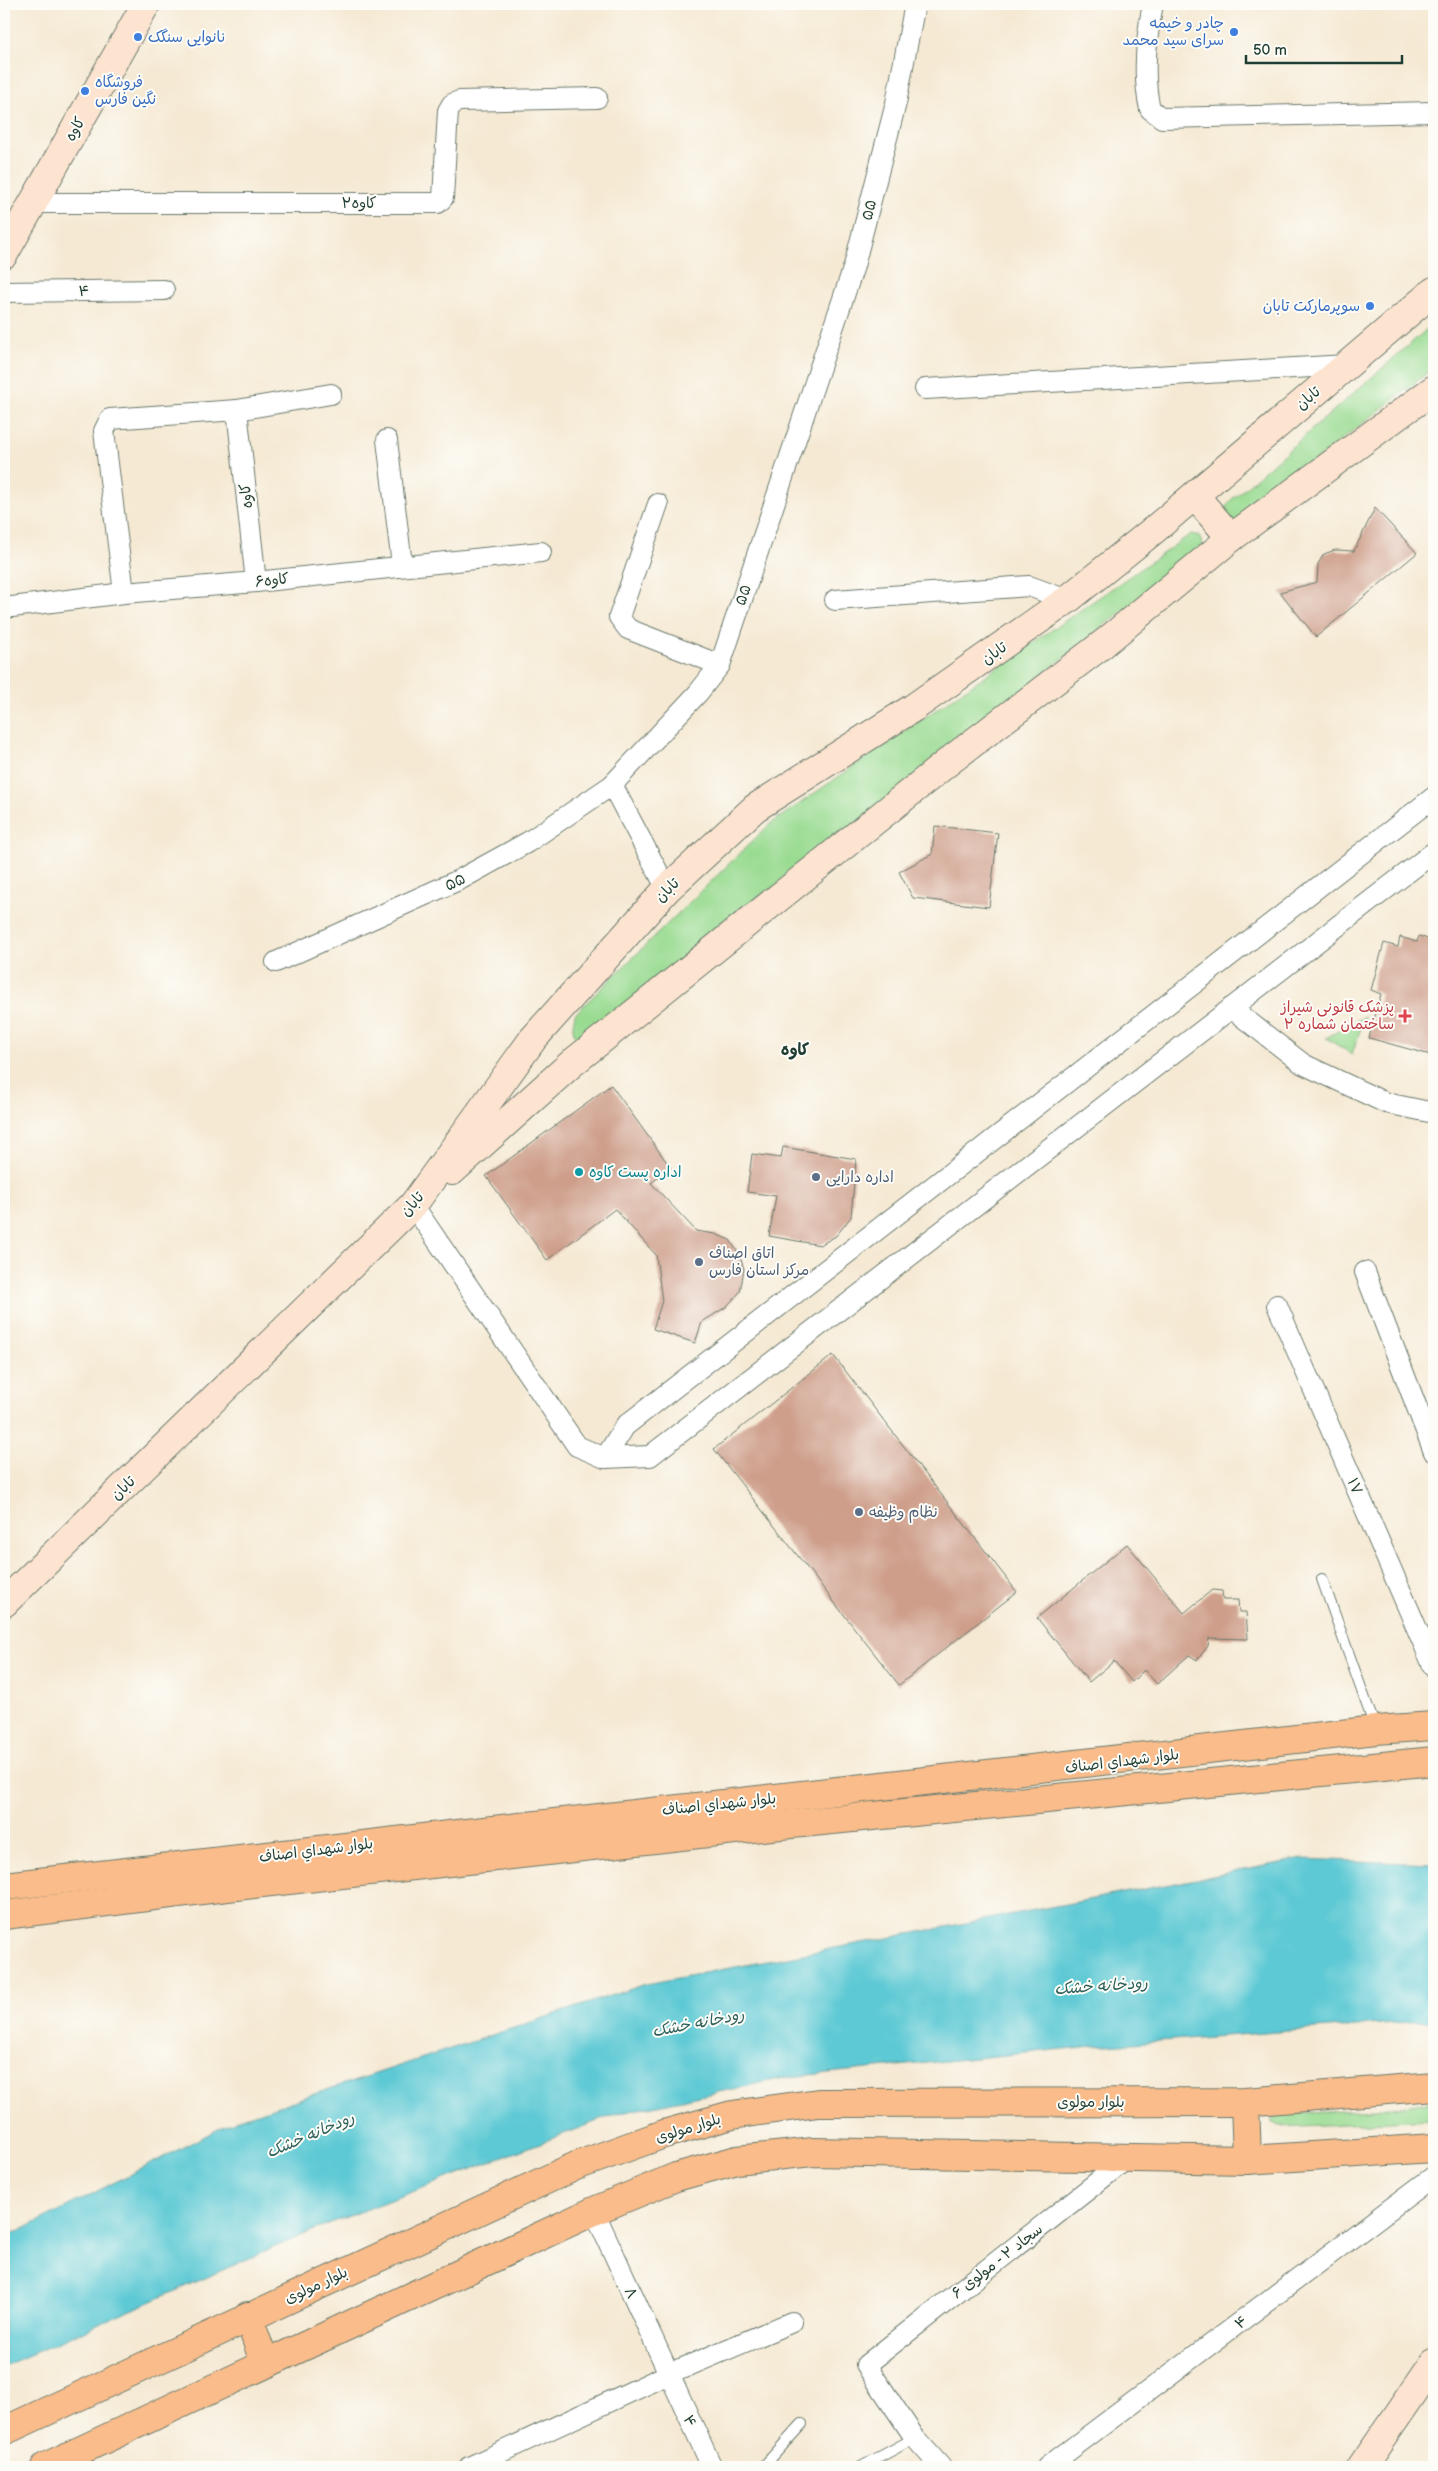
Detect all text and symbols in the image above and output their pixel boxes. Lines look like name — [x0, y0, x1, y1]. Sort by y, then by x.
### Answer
place label: چادر و خیمه سرای سید محمد — [1123, 14, 1224, 50]
marker: چادر و خیمه سرای سید محمد — [1228, 26, 1240, 38]
place label: نانوایی سنگک — [148, 28, 226, 47]
marker: نانوایی سنگک — [132, 31, 144, 43]
scale bar — [1246, 32, 1402, 64]
text: 50 m — [1253, 41, 1287, 60]
place label: فروشگاه نگین فارس — [95, 73, 156, 109]
marker: فروشگاه نگین فارس — [79, 85, 91, 97]
street label: کاوه — [61, 114, 90, 145]
street label: کاوه۲ — [341, 194, 377, 213]
street label: ۵۵ — [858, 198, 881, 222]
street label: ۴ — [78, 282, 90, 301]
place label: سوپرمارکت تابان — [1263, 297, 1360, 316]
marker: سوپرمارکت تابان — [1364, 300, 1376, 312]
street label: تابان — [1292, 382, 1325, 414]
street label: کاوه — [236, 483, 257, 509]
street label: کاوه۶ — [254, 569, 290, 592]
street label: ۵۵ — [731, 582, 756, 608]
street label: تابان — [978, 638, 1011, 669]
street label: ۵۵ — [442, 869, 469, 896]
street label: تابان — [651, 874, 684, 907]
place label: پزشک قانونی شیراز ساختمان شماره ٣ — [1280, 998, 1394, 1034]
marker: پزشک قانونی شیراز ساختمان شماره ٣ — [1398, 1009, 1412, 1023]
district label: کاوه — [781, 1041, 809, 1060]
place label: اداره پست کاوه — [589, 1163, 682, 1182]
marker: اداره پست کاوه — [573, 1166, 585, 1178]
place label: اداره دارایی — [826, 1168, 894, 1187]
marker: اداره دارایی — [810, 1171, 822, 1183]
street label: تابان — [396, 1188, 429, 1221]
place label: اتاق اصناف مرکز استان فارس — [709, 1244, 809, 1280]
marker: اتاق اصناف مرکز استان فارس — [693, 1256, 705, 1268]
street label: تابان — [107, 1472, 140, 1504]
street label: ۱۷ — [1343, 1475, 1366, 1497]
place label: نظام وظیفه — [869, 1503, 938, 1523]
marker: نظام وظیفه — [853, 1506, 865, 1518]
street label: بلوار شهداي اصناف — [1064, 1745, 1180, 1779]
street label: بلوار شهداي اصناف — [661, 1789, 777, 1821]
street label: بلوار شهداي اصناف — [258, 1834, 374, 1868]
water label: رودخانه خشک — [1054, 1974, 1148, 1999]
water label: رودخانه خشک — [651, 2005, 746, 2042]
street label: بلوار مولوی — [1057, 2093, 1125, 2112]
water label: رودخانه خشک — [264, 2108, 357, 2162]
street label: بلوار مولوی — [653, 2110, 723, 2147]
street label: سجاد ۲ - مولوی ۶ — [948, 2220, 1047, 2303]
street label: بلوار مولوی — [282, 2263, 351, 2308]
street label: ۸ — [620, 2284, 641, 2302]
street label: ۴ — [1231, 2311, 1252, 2333]
street label: ۴ — [679, 2412, 701, 2430]

